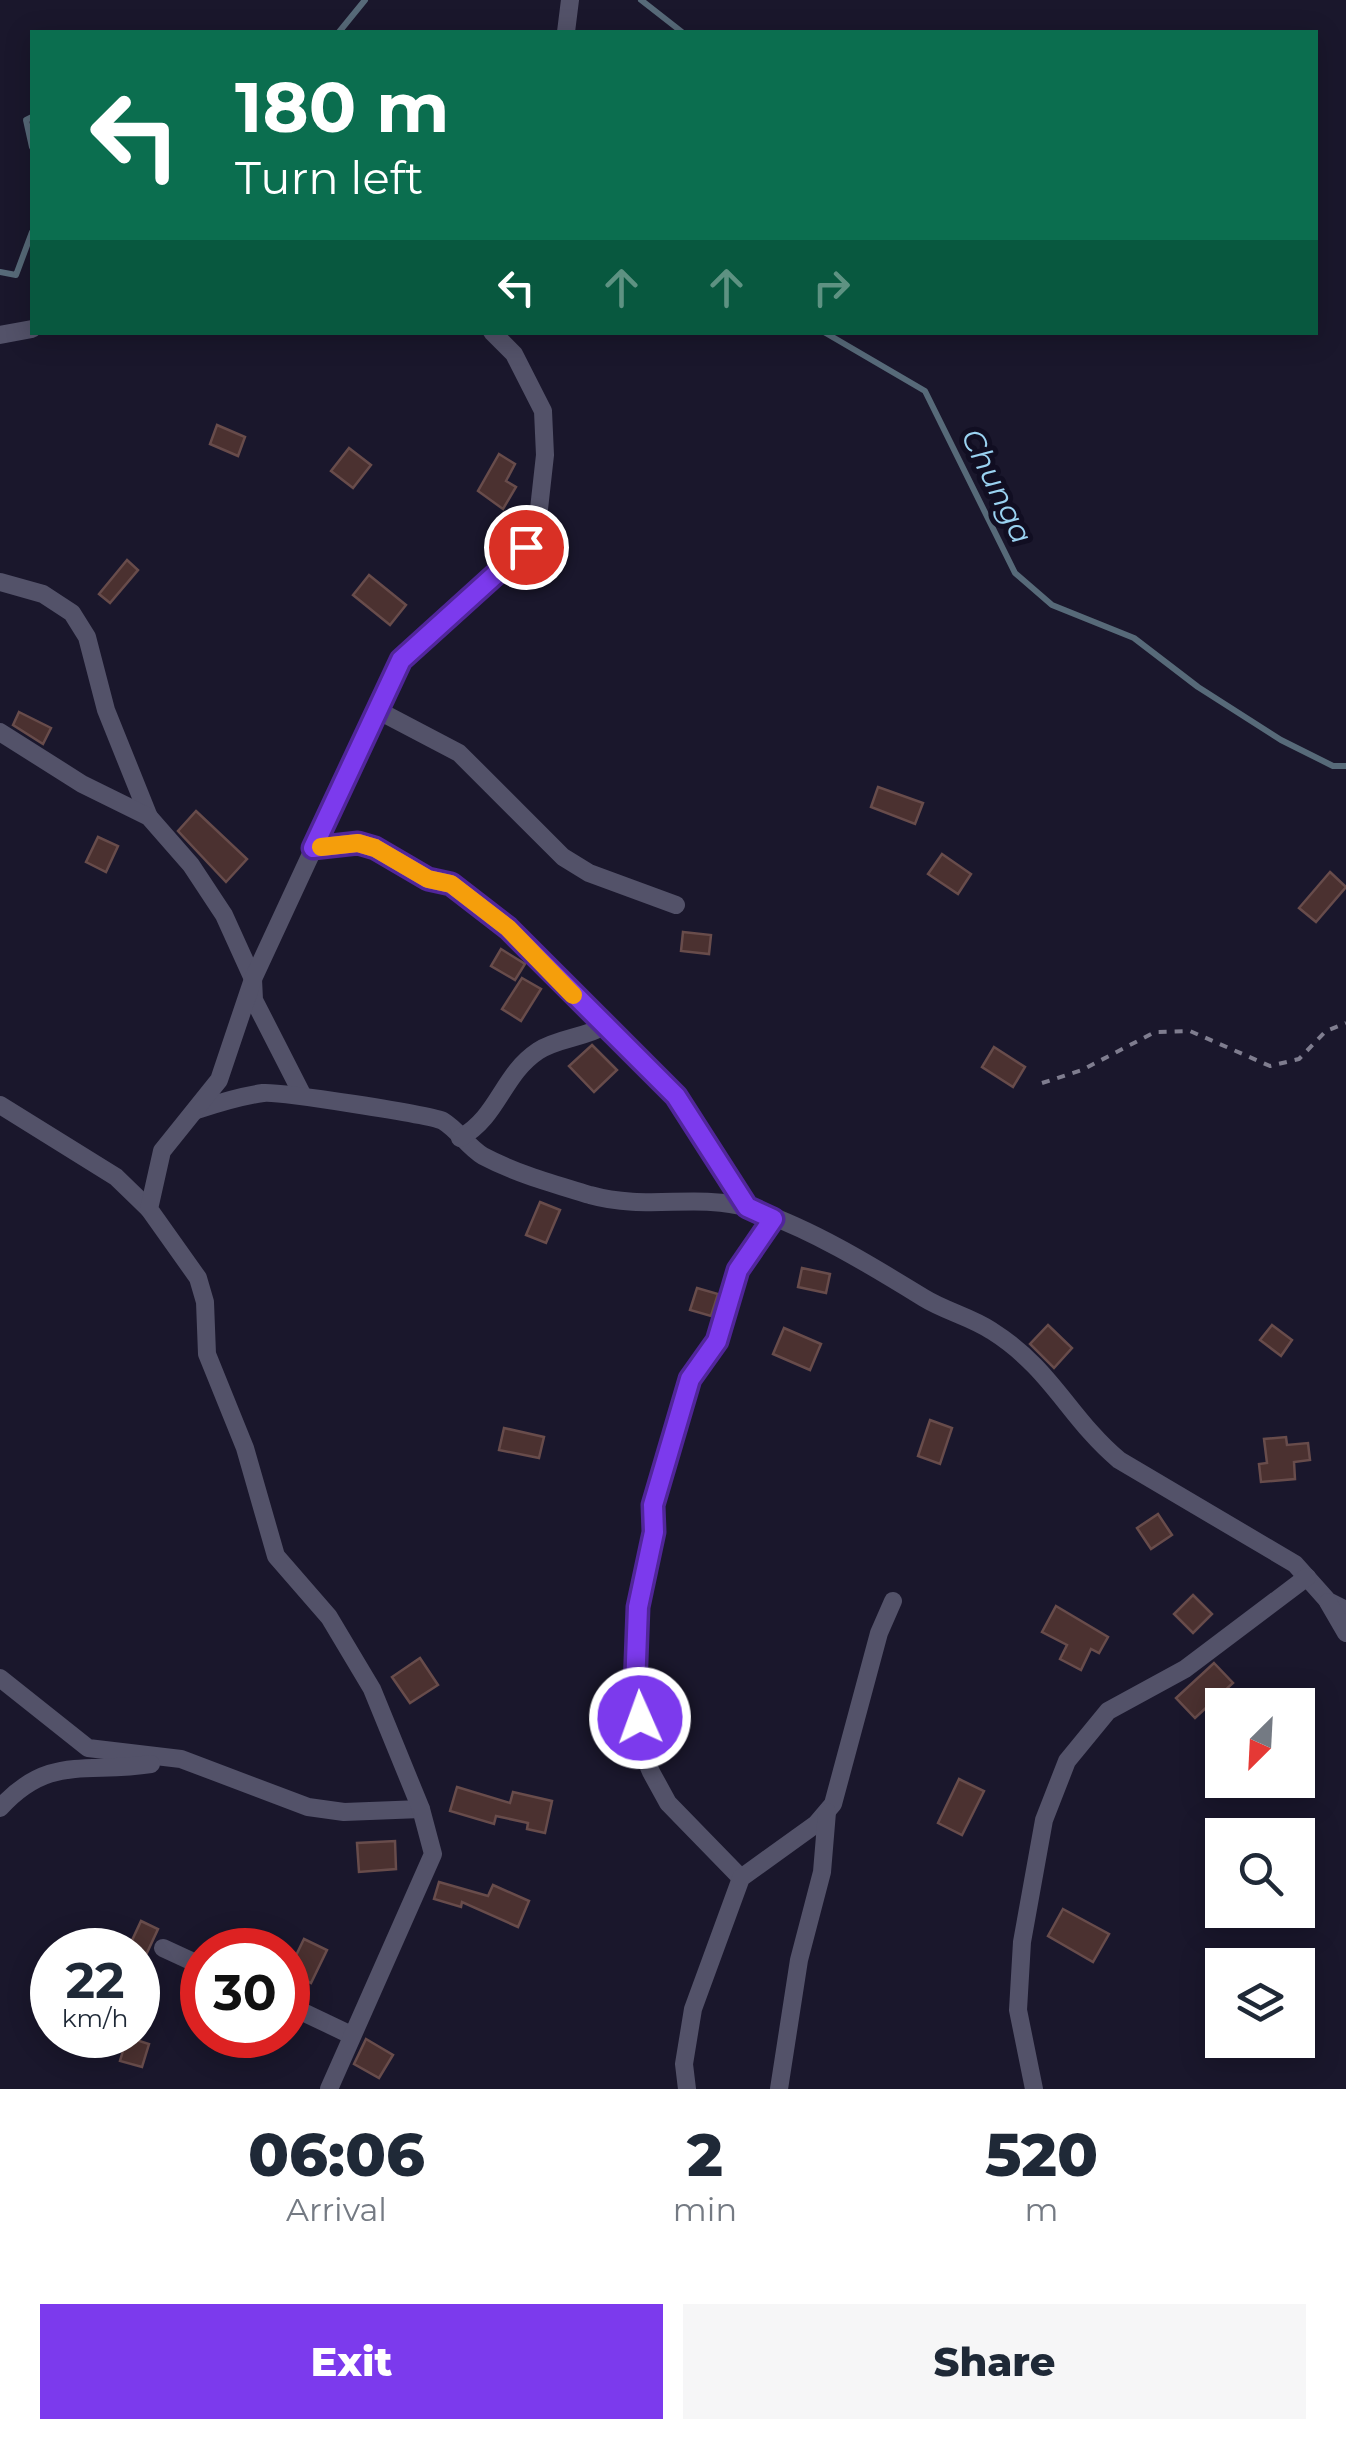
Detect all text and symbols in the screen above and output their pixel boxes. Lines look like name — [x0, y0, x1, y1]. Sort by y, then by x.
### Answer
text: 180 m — [235, 64, 449, 150]
icon: left — [70, 70, 200, 200]
text: Turn left — [235, 150, 423, 205]
icon: left — [489, 260, 544, 315]
icon: ahead — [594, 260, 649, 315]
icon: ahead — [699, 260, 754, 315]
icon: right — [804, 260, 859, 315]
water label: Chunga — [953, 423, 1041, 549]
pin — [484, 505, 569, 590]
icon: arrive — [499, 520, 554, 575]
position arrow — [588, 1666, 692, 1770]
north arrow — [1205, 1688, 1315, 1798]
map controls — [1205, 1688, 1315, 2058]
button: search — [1205, 1818, 1315, 1928]
speed limit sign: 30 — [180, 1928, 310, 2058]
button: layers — [1205, 1948, 1315, 2058]
text: 22 — [66, 1950, 125, 2011]
text: km/h — [62, 2003, 128, 2033]
text: 06:06 — [248, 2118, 425, 2191]
text: 2 — [687, 2118, 723, 2191]
text: 520 — [985, 2118, 1098, 2191]
text: Arrival — [286, 2190, 387, 2229]
text: min — [673, 2190, 737, 2229]
text: m — [1025, 2190, 1059, 2229]
button: Exit — [40, 2304, 663, 2419]
button: Share — [683, 2304, 1306, 2419]

